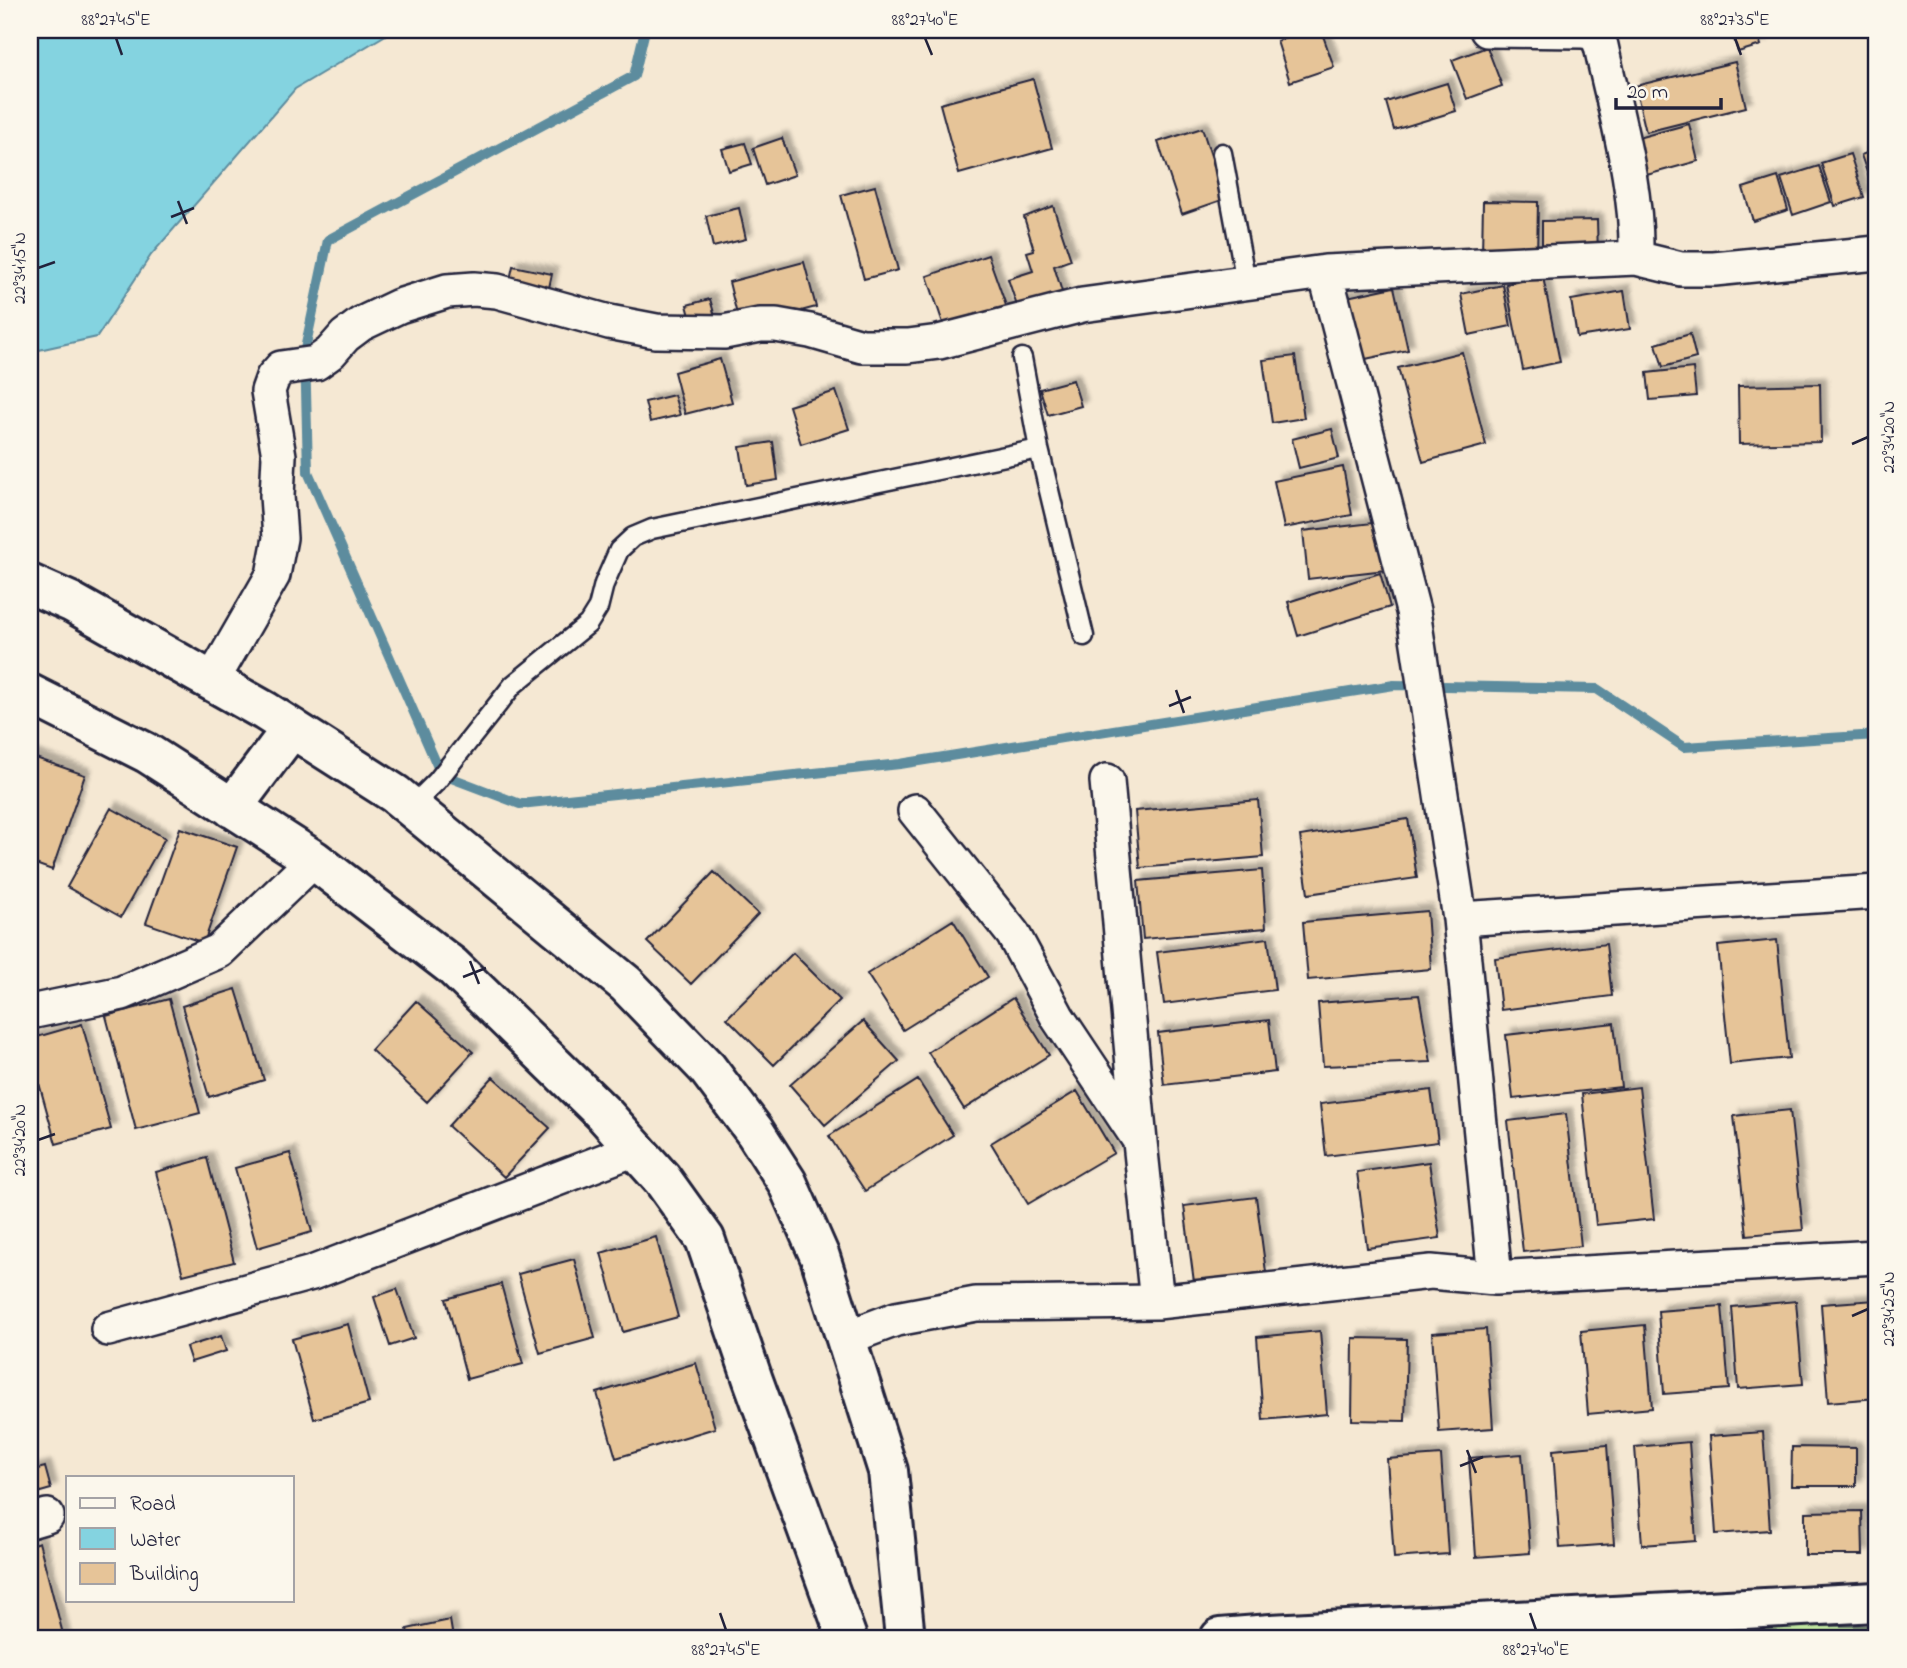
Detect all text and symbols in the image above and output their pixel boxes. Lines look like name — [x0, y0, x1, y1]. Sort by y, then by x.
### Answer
text: 88°27'45"E — [81, 8, 151, 34]
text: 88°27'40"E — [892, 8, 959, 34]
text: 88°27'35"E — [1700, 8, 1770, 34]
scale bar — [1616, 66, 1722, 110]
text: 20 m — [1627, 78, 1668, 108]
text: 22°34'15"N — [8, 232, 34, 304]
text: 22°34'20"N — [1877, 401, 1903, 473]
text: 22°34'20"N — [8, 1104, 34, 1176]
text: 22°34'25"N — [1877, 1271, 1903, 1347]
legend — [66, 1476, 294, 1602]
text: Road — [130, 1490, 176, 1520]
text: Water — [130, 1526, 181, 1556]
text: Building — [129, 1560, 199, 1592]
text: 88°27'45"E — [691, 1638, 761, 1664]
text: 88°27'40"E — [1503, 1638, 1570, 1664]

